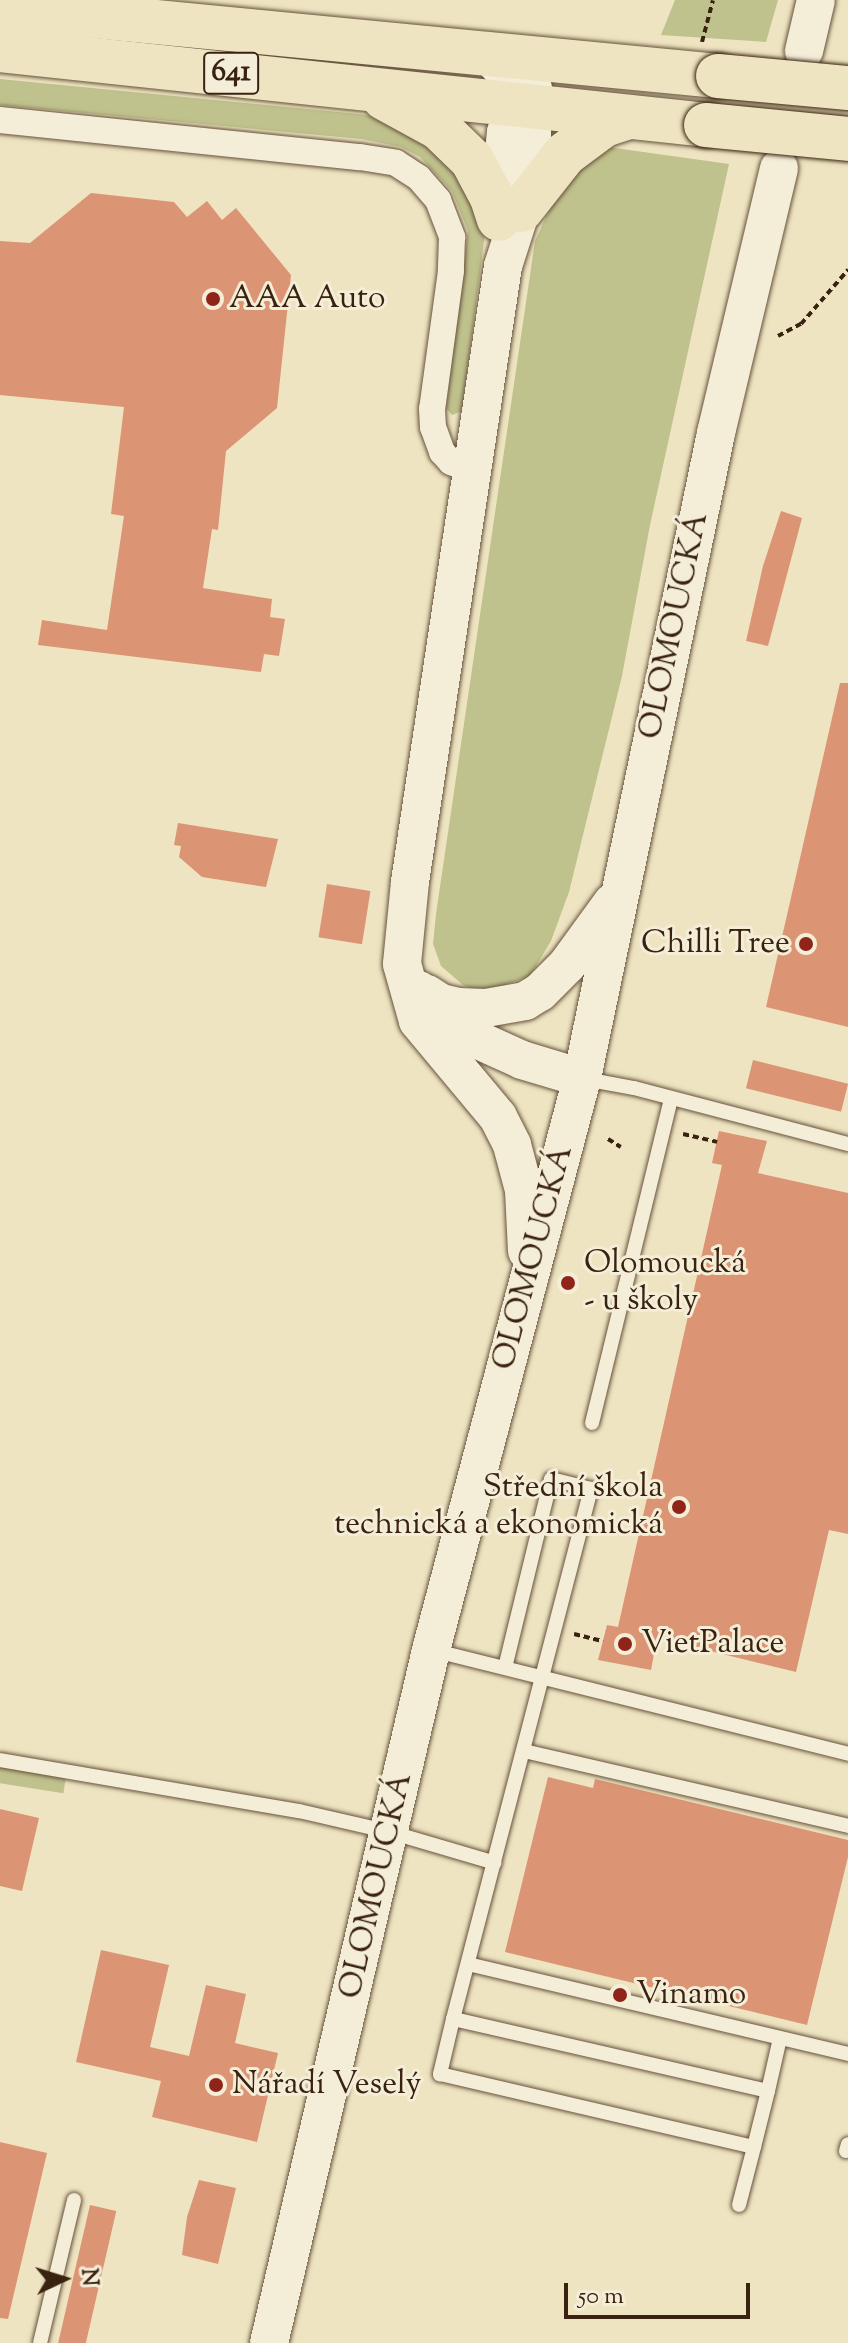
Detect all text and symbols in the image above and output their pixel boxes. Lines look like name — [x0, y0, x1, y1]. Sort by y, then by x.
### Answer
road number: 641 — [203, 47, 259, 99]
place label: AAA Auto — [229, 280, 386, 318]
marker: AAA Auto — [204, 290, 222, 308]
street label: OLOMOUCKÁ — [632, 509, 718, 743]
place label: Chilli Tree — [641, 925, 790, 963]
marker: Chilli Tree — [797, 935, 815, 953]
street label: OLOMOUCKÁ — [486, 1142, 582, 1374]
place label: Olomoucká - u školy — [584, 1246, 746, 1321]
marker: Olomoucká - u školy — [559, 1274, 577, 1292]
place label: Střední škola technická a ekonomická — [334, 1470, 663, 1545]
marker: Střední škola technická a ekonomická — [670, 1498, 688, 1516]
place label: VietPalace — [641, 1625, 785, 1663]
marker: VietPalace — [616, 1635, 634, 1653]
street label: OLOMOUCKÁ — [332, 1769, 422, 2003]
place label: Vinamo — [636, 1976, 746, 2014]
marker: Vinamo — [611, 1986, 629, 2004]
place label: Nářadí Veselý — [232, 2066, 421, 2104]
marker: Nářadí Veselý — [207, 2076, 225, 2094]
north arrow — [24, 2239, 104, 2319]
text: N — [71, 2267, 105, 2287]
scale bar — [568, 2267, 754, 2317]
text: 50 m — [578, 2280, 624, 2314]

